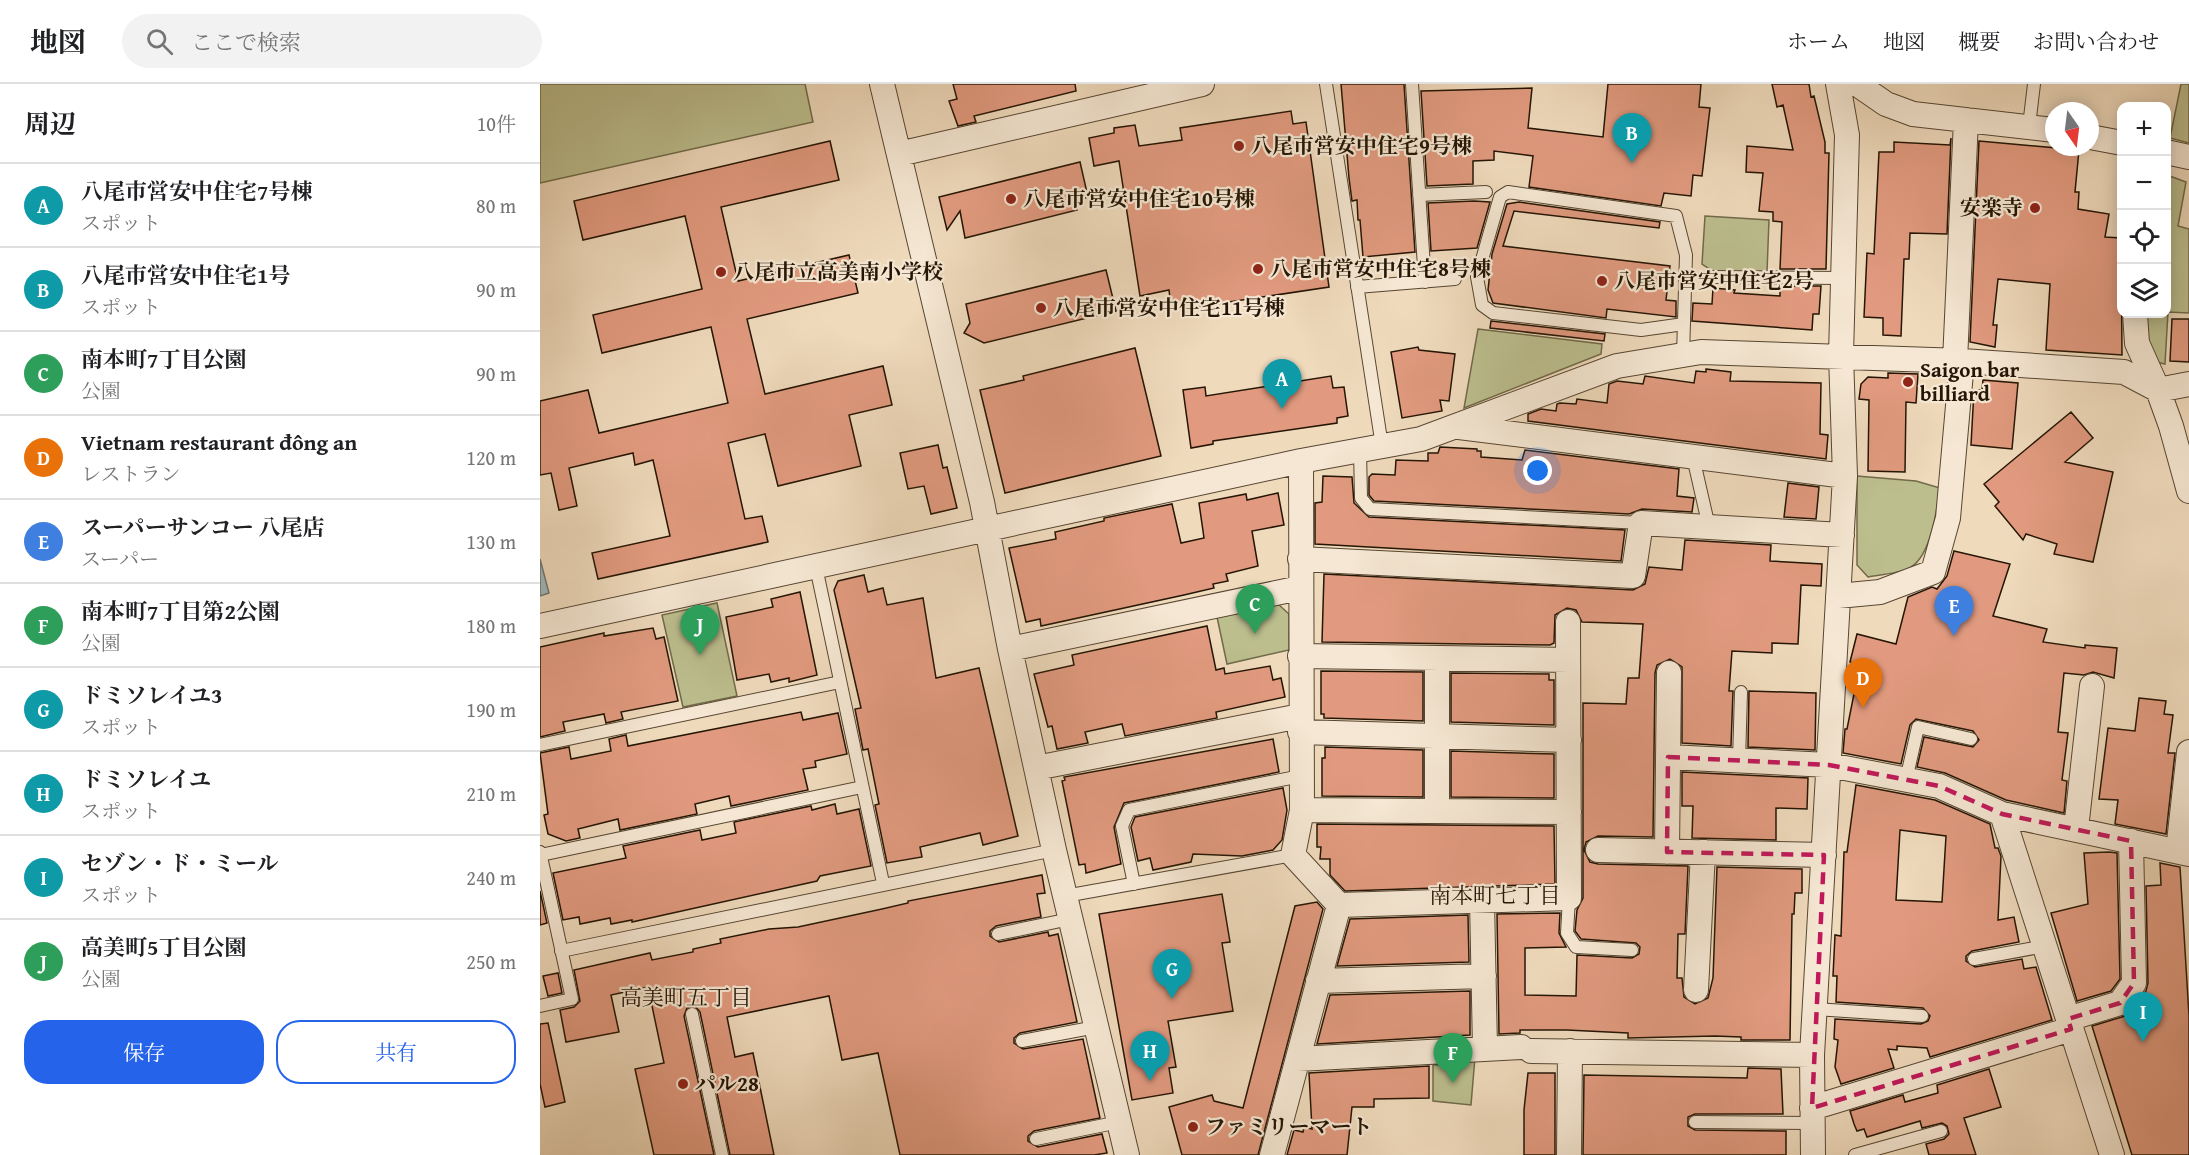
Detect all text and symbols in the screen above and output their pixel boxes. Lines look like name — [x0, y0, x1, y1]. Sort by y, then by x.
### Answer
search box — [122, 14, 542, 68]
text: 地図 — [30, 21, 86, 62]
icon: search — [143, 25, 176, 58]
text: ここで検索 — [191, 26, 301, 58]
text: ホーム — [1787, 26, 1850, 57]
text: 地図 — [1883, 26, 1925, 57]
text: 概要 — [1958, 26, 2000, 57]
text: お問い合わせ — [2033, 26, 2159, 57]
north arrow — [2045, 102, 2099, 156]
map controls — [2117, 102, 2171, 318]
button: + — [2117, 102, 2171, 156]
text: 周辺 — [24, 104, 76, 143]
text: 10件 — [477, 109, 516, 138]
pin: B — [1612, 113, 1652, 163]
place label: 八尾市営安中住宅9号棟 — [1251, 130, 1472, 161]
marker: 八尾市営安中住宅9号棟 — [1232, 139, 1246, 153]
button: − — [2117, 156, 2171, 210]
text: 八尾市営安中住宅7号棟 — [81, 175, 312, 207]
place label: 八尾市営安中住宅10号棟 — [1023, 183, 1255, 214]
text: A — [37, 191, 50, 220]
text: 80 m — [476, 191, 516, 220]
marker: 八尾市営安中住宅10号棟 — [1004, 192, 1018, 206]
place label: 安楽寺 — [1960, 192, 2023, 223]
marker: 安楽寺 — [2028, 201, 2042, 215]
text: スポット — [81, 208, 161, 237]
button: locate — [2117, 210, 2171, 264]
place label: 八尾市営安中住宅8号棟 — [1270, 253, 1491, 284]
place label: 八尾市立高美南小学校 — [733, 256, 943, 287]
text: 八尾市営安中住宅1号 — [81, 259, 290, 291]
marker: 八尾市営安中住宅8号棟 — [1251, 262, 1265, 276]
button: layers — [2117, 264, 2171, 318]
marker: 八尾市立高美南小学校 — [714, 265, 728, 279]
place label: 八尾市営安中住宅2号 — [1614, 265, 1814, 296]
marker: 八尾市営安中住宅2号 — [1595, 274, 1609, 288]
text: B — [37, 275, 50, 304]
text: 90 m — [476, 275, 516, 304]
text: スポット — [81, 292, 161, 321]
place label: 八尾市営安中住宅11号棟 — [1053, 292, 1285, 323]
marker: 八尾市営安中住宅11号棟 — [1034, 301, 1048, 315]
text: 南本町7丁目公園 — [81, 343, 246, 375]
place label: Saigon bar billiard — [1920, 354, 2020, 409]
text: C — [38, 359, 49, 388]
text: 90 m — [476, 359, 516, 388]
pin: A — [1262, 360, 1302, 409]
marker: Saigon bar billiard — [1901, 375, 1915, 389]
text: 公園 — [81, 376, 121, 405]
text: Vietnam restaurant đông an — [81, 426, 357, 458]
text: D — [37, 443, 50, 472]
text: 120 m — [466, 443, 516, 472]
your location — [1523, 456, 1552, 485]
text: レストラン — [81, 459, 180, 488]
text: スーパーサンコー 八尾店 — [81, 511, 325, 543]
text: E — [38, 527, 49, 556]
text: 130 m — [466, 527, 516, 556]
text: スーパー — [81, 544, 159, 573]
pin: C — [1236, 584, 1274, 634]
pin: E — [1934, 586, 1974, 636]
text: 南本町7丁目第2公園 — [81, 595, 280, 627]
pin: J — [680, 606, 720, 655]
text: F — [38, 611, 49, 640]
text: 180 m — [466, 611, 516, 640]
text: 公園 — [81, 628, 121, 657]
pin: D — [1844, 658, 1882, 708]
text: ドミソレイユ3 — [81, 679, 222, 711]
text: G — [37, 695, 50, 724]
text: 190 m — [466, 695, 516, 724]
text: スポット — [81, 712, 161, 741]
text: ドミソレイユ — [81, 763, 211, 795]
text: H — [37, 779, 50, 808]
text: 210 m — [466, 779, 516, 808]
text: スポット — [81, 796, 161, 825]
text: セゾン・ド・ミール — [81, 847, 279, 879]
text: I — [40, 863, 47, 892]
text: 240 m — [466, 863, 516, 892]
district label: 南本町七丁目 — [1429, 879, 1561, 911]
text: スポット — [81, 880, 161, 909]
text: 高美町5丁目公園 — [81, 931, 246, 963]
text: J — [40, 947, 47, 976]
text: 250 m — [466, 947, 516, 976]
pin: G — [1152, 950, 1192, 999]
text: 公園 — [81, 964, 121, 993]
district label: 高美町五丁目 — [620, 981, 752, 1013]
pin: I — [2124, 992, 2162, 1042]
button: 保存 — [24, 1020, 264, 1084]
button: 共有 — [276, 1020, 516, 1084]
pin: H — [1130, 1032, 1170, 1081]
pin: F — [1434, 1034, 1472, 1083]
place label: パル28 — [695, 1068, 759, 1099]
marker: パル28 — [676, 1077, 690, 1091]
place label: ファミリーマート — [1205, 1111, 1373, 1142]
marker: ファミリーマート — [1186, 1120, 1200, 1134]

